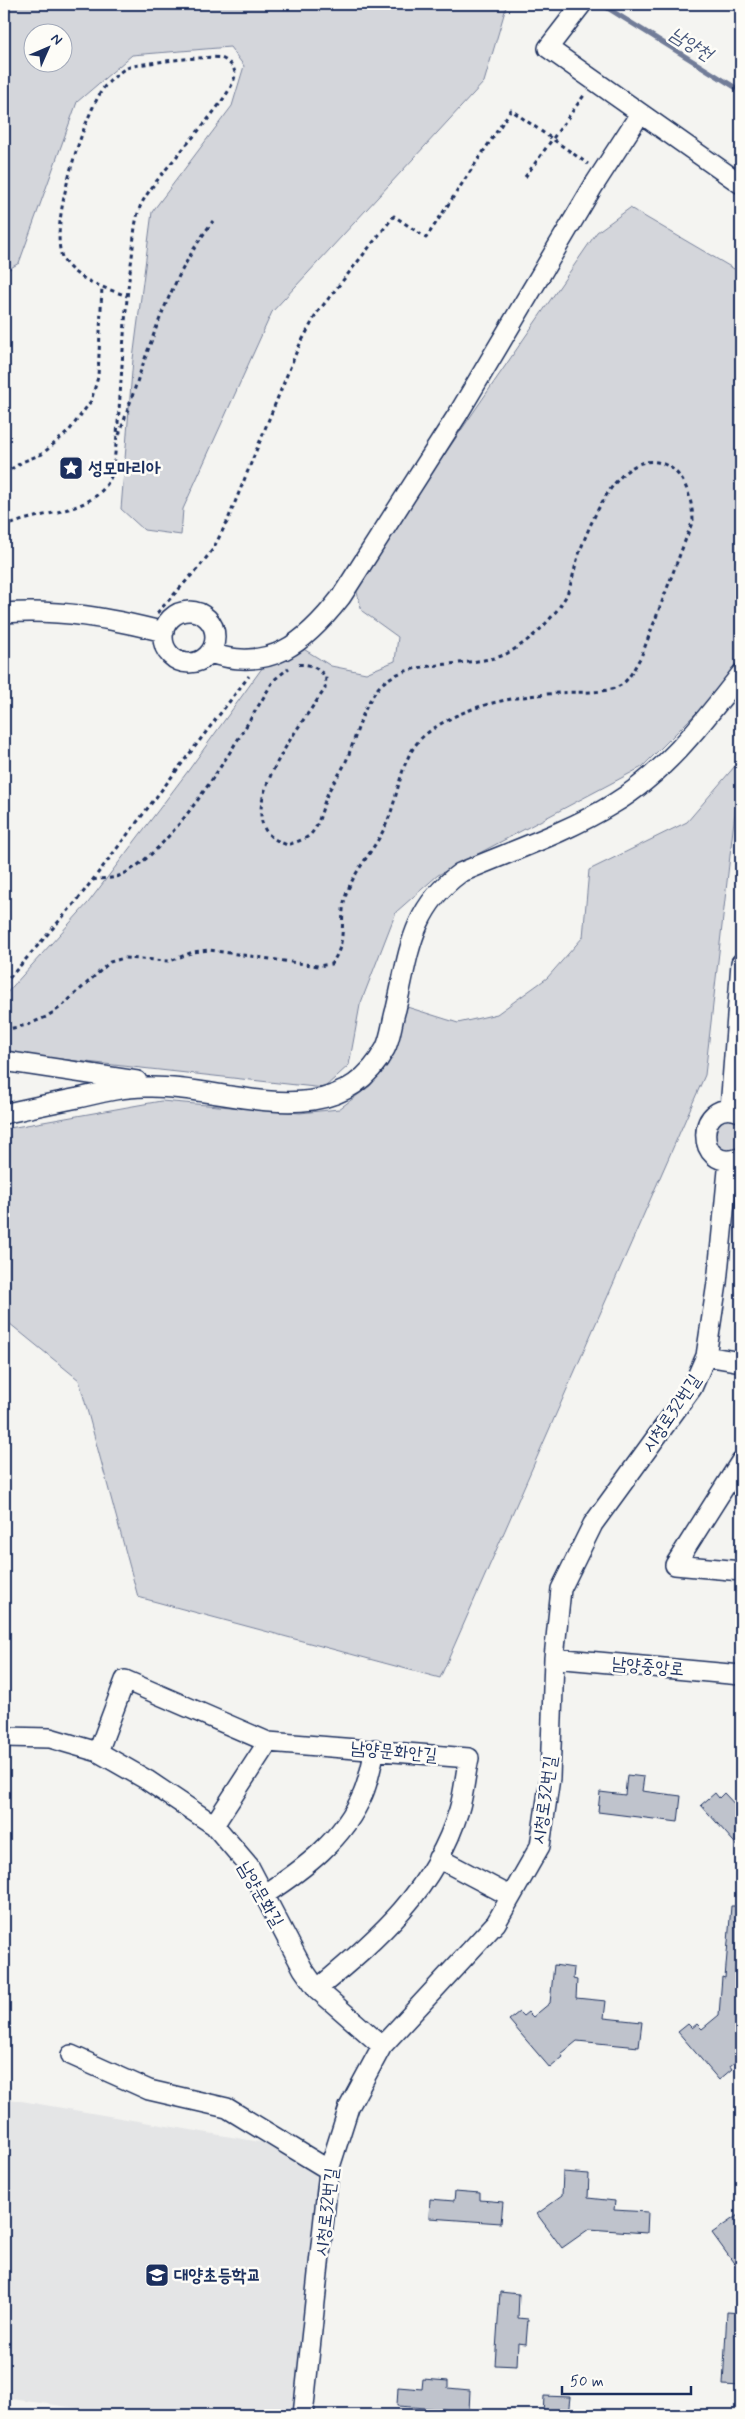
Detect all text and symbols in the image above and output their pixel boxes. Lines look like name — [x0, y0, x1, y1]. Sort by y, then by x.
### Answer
north arrow — [22, 22, 72, 72]
water label: 남양천 — [665, 22, 719, 68]
text: N — [47, 30, 66, 49]
place icon: 성모마리아 — [58, 455, 84, 481]
place label: 성모마리아 — [88, 457, 161, 481]
street label: 시청로32번길 — [637, 1369, 707, 1457]
street label: 남양중앙로 — [611, 1652, 685, 1682]
street label: 남양문화안길 — [350, 1736, 439, 1768]
street label: 시청로32번길 — [527, 1754, 563, 1846]
street label: 남양문화길 — [232, 1857, 289, 1932]
street label: 시청로32번길 — [310, 2166, 344, 2258]
school or university icon: 대양초등학교 — [144, 2262, 170, 2288]
place label: 대양초등학교 — [174, 2264, 261, 2288]
scale bar — [562, 2364, 691, 2396]
text: 50 m — [570, 2372, 604, 2392]

